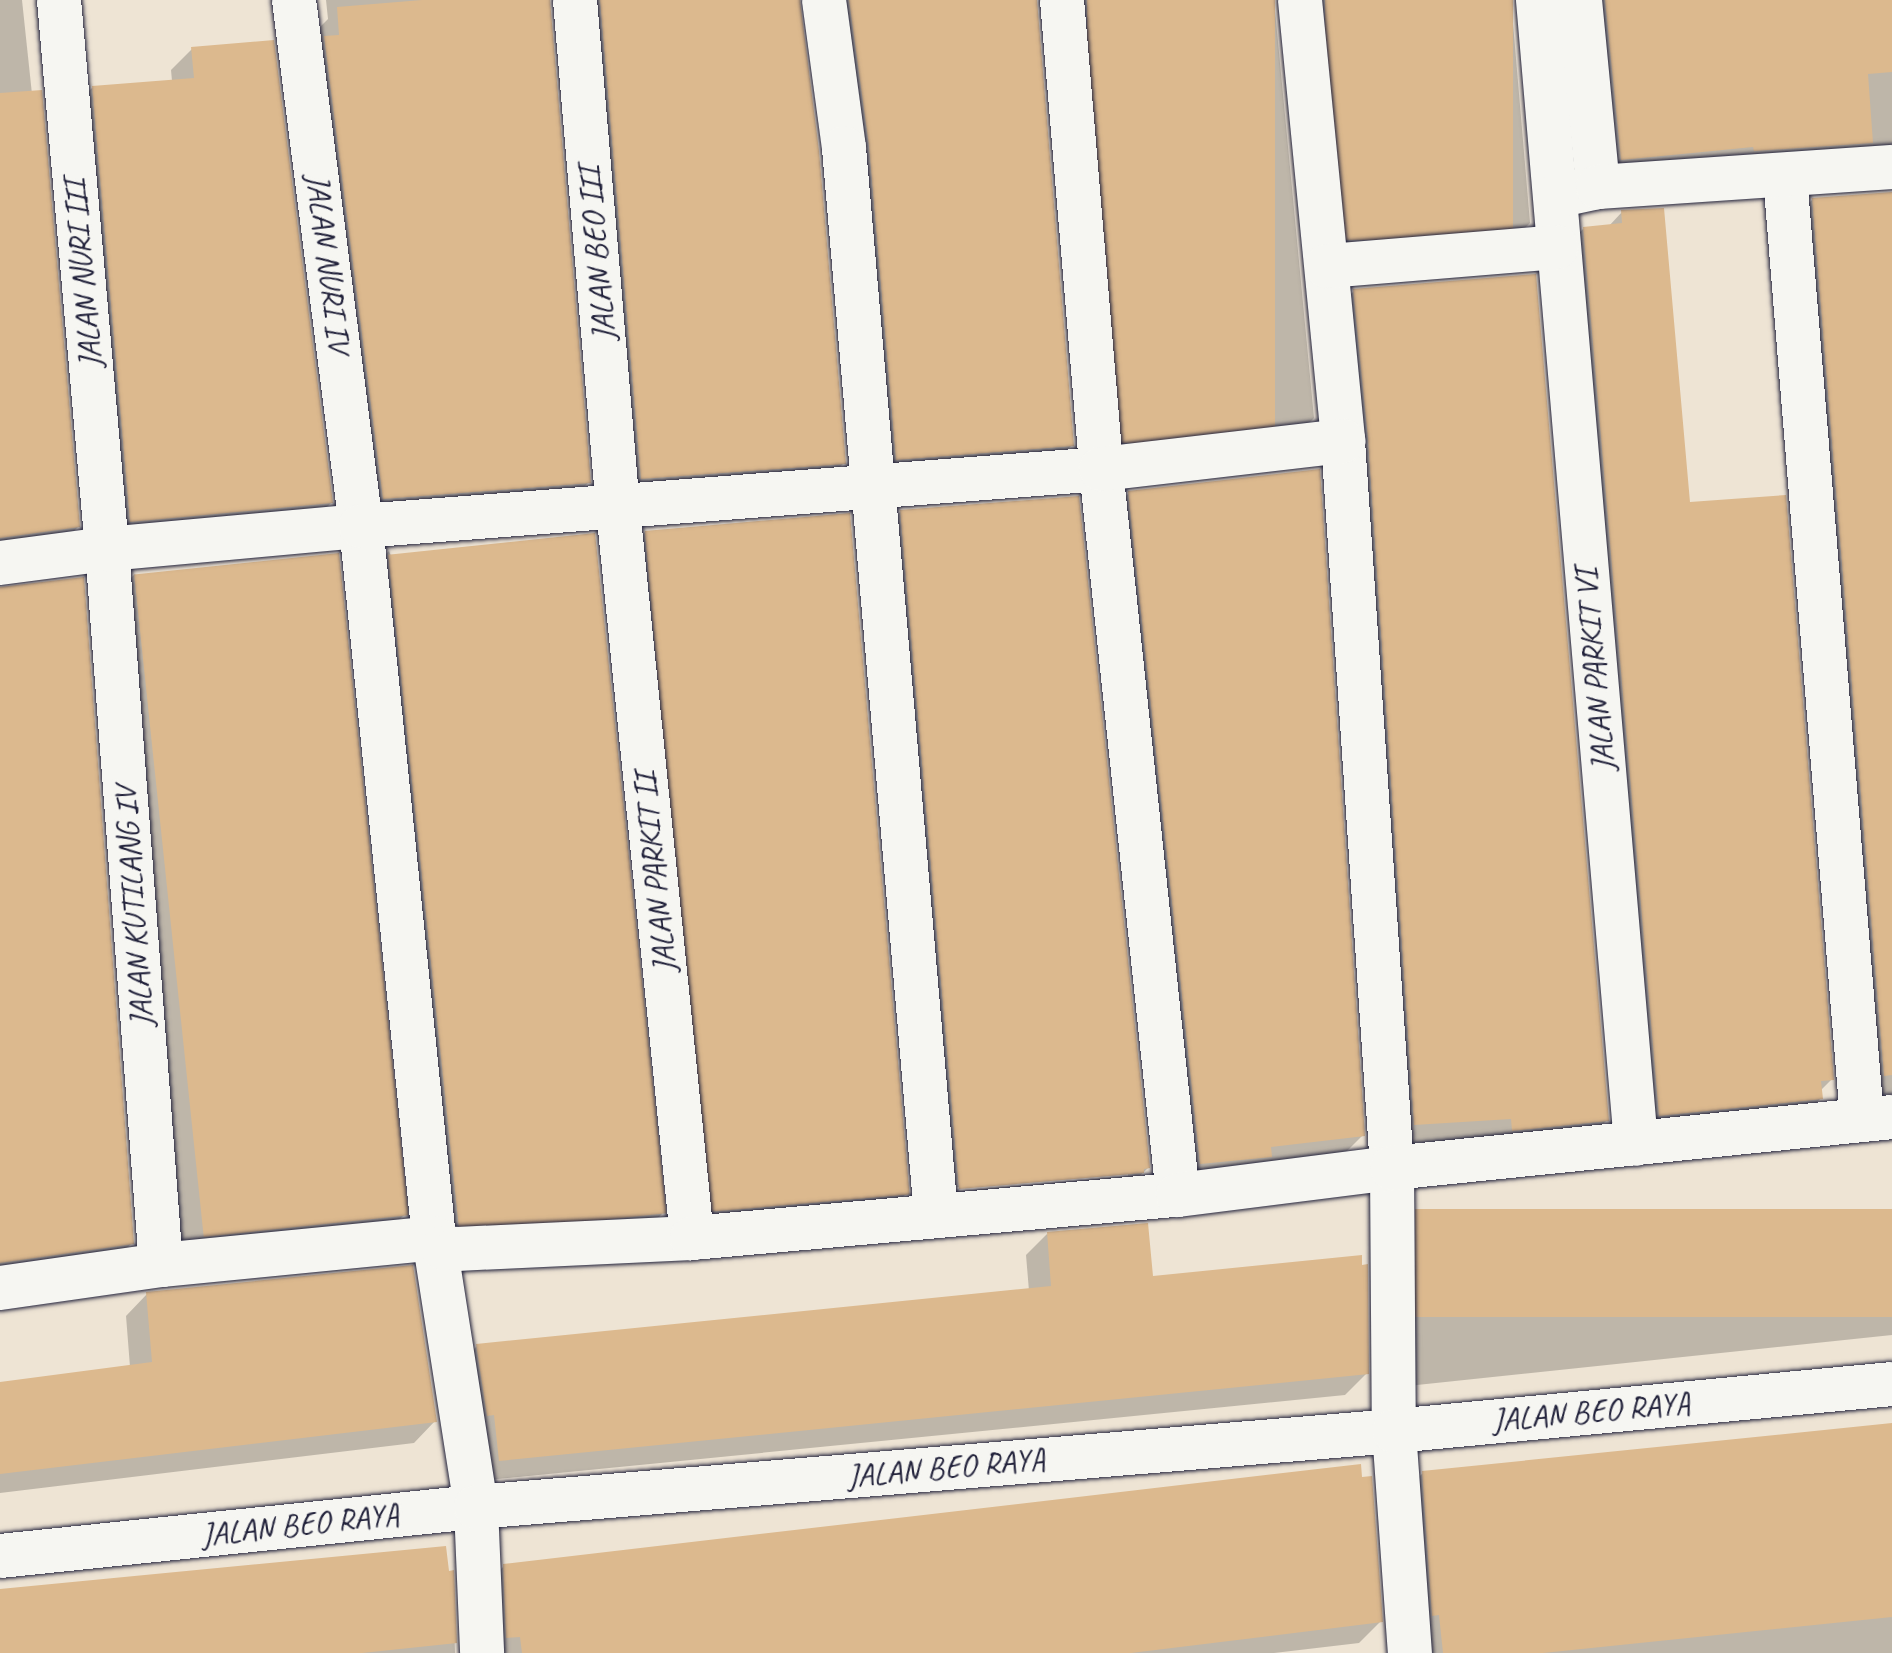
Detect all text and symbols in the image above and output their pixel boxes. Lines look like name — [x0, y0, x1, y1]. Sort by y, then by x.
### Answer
street label: JALAN BEO III — [570, 165, 624, 343]
street label: JALAN NURI IV — [298, 171, 358, 355]
street label: JALAN NURI III — [56, 178, 110, 370]
street label: JALAN PARKIT VI — [1567, 566, 1623, 774]
street label: JALAN PARKIT II — [625, 770, 685, 976]
street label: JALAN KUTILANG IV — [106, 785, 162, 1029]
street label: JALAN BEO RAYA — [1491, 1384, 1691, 1440]
street label: JALAN BEO RAYA — [846, 1440, 1046, 1496]
street label: JALAN BEO RAYA — [200, 1496, 400, 1554]

